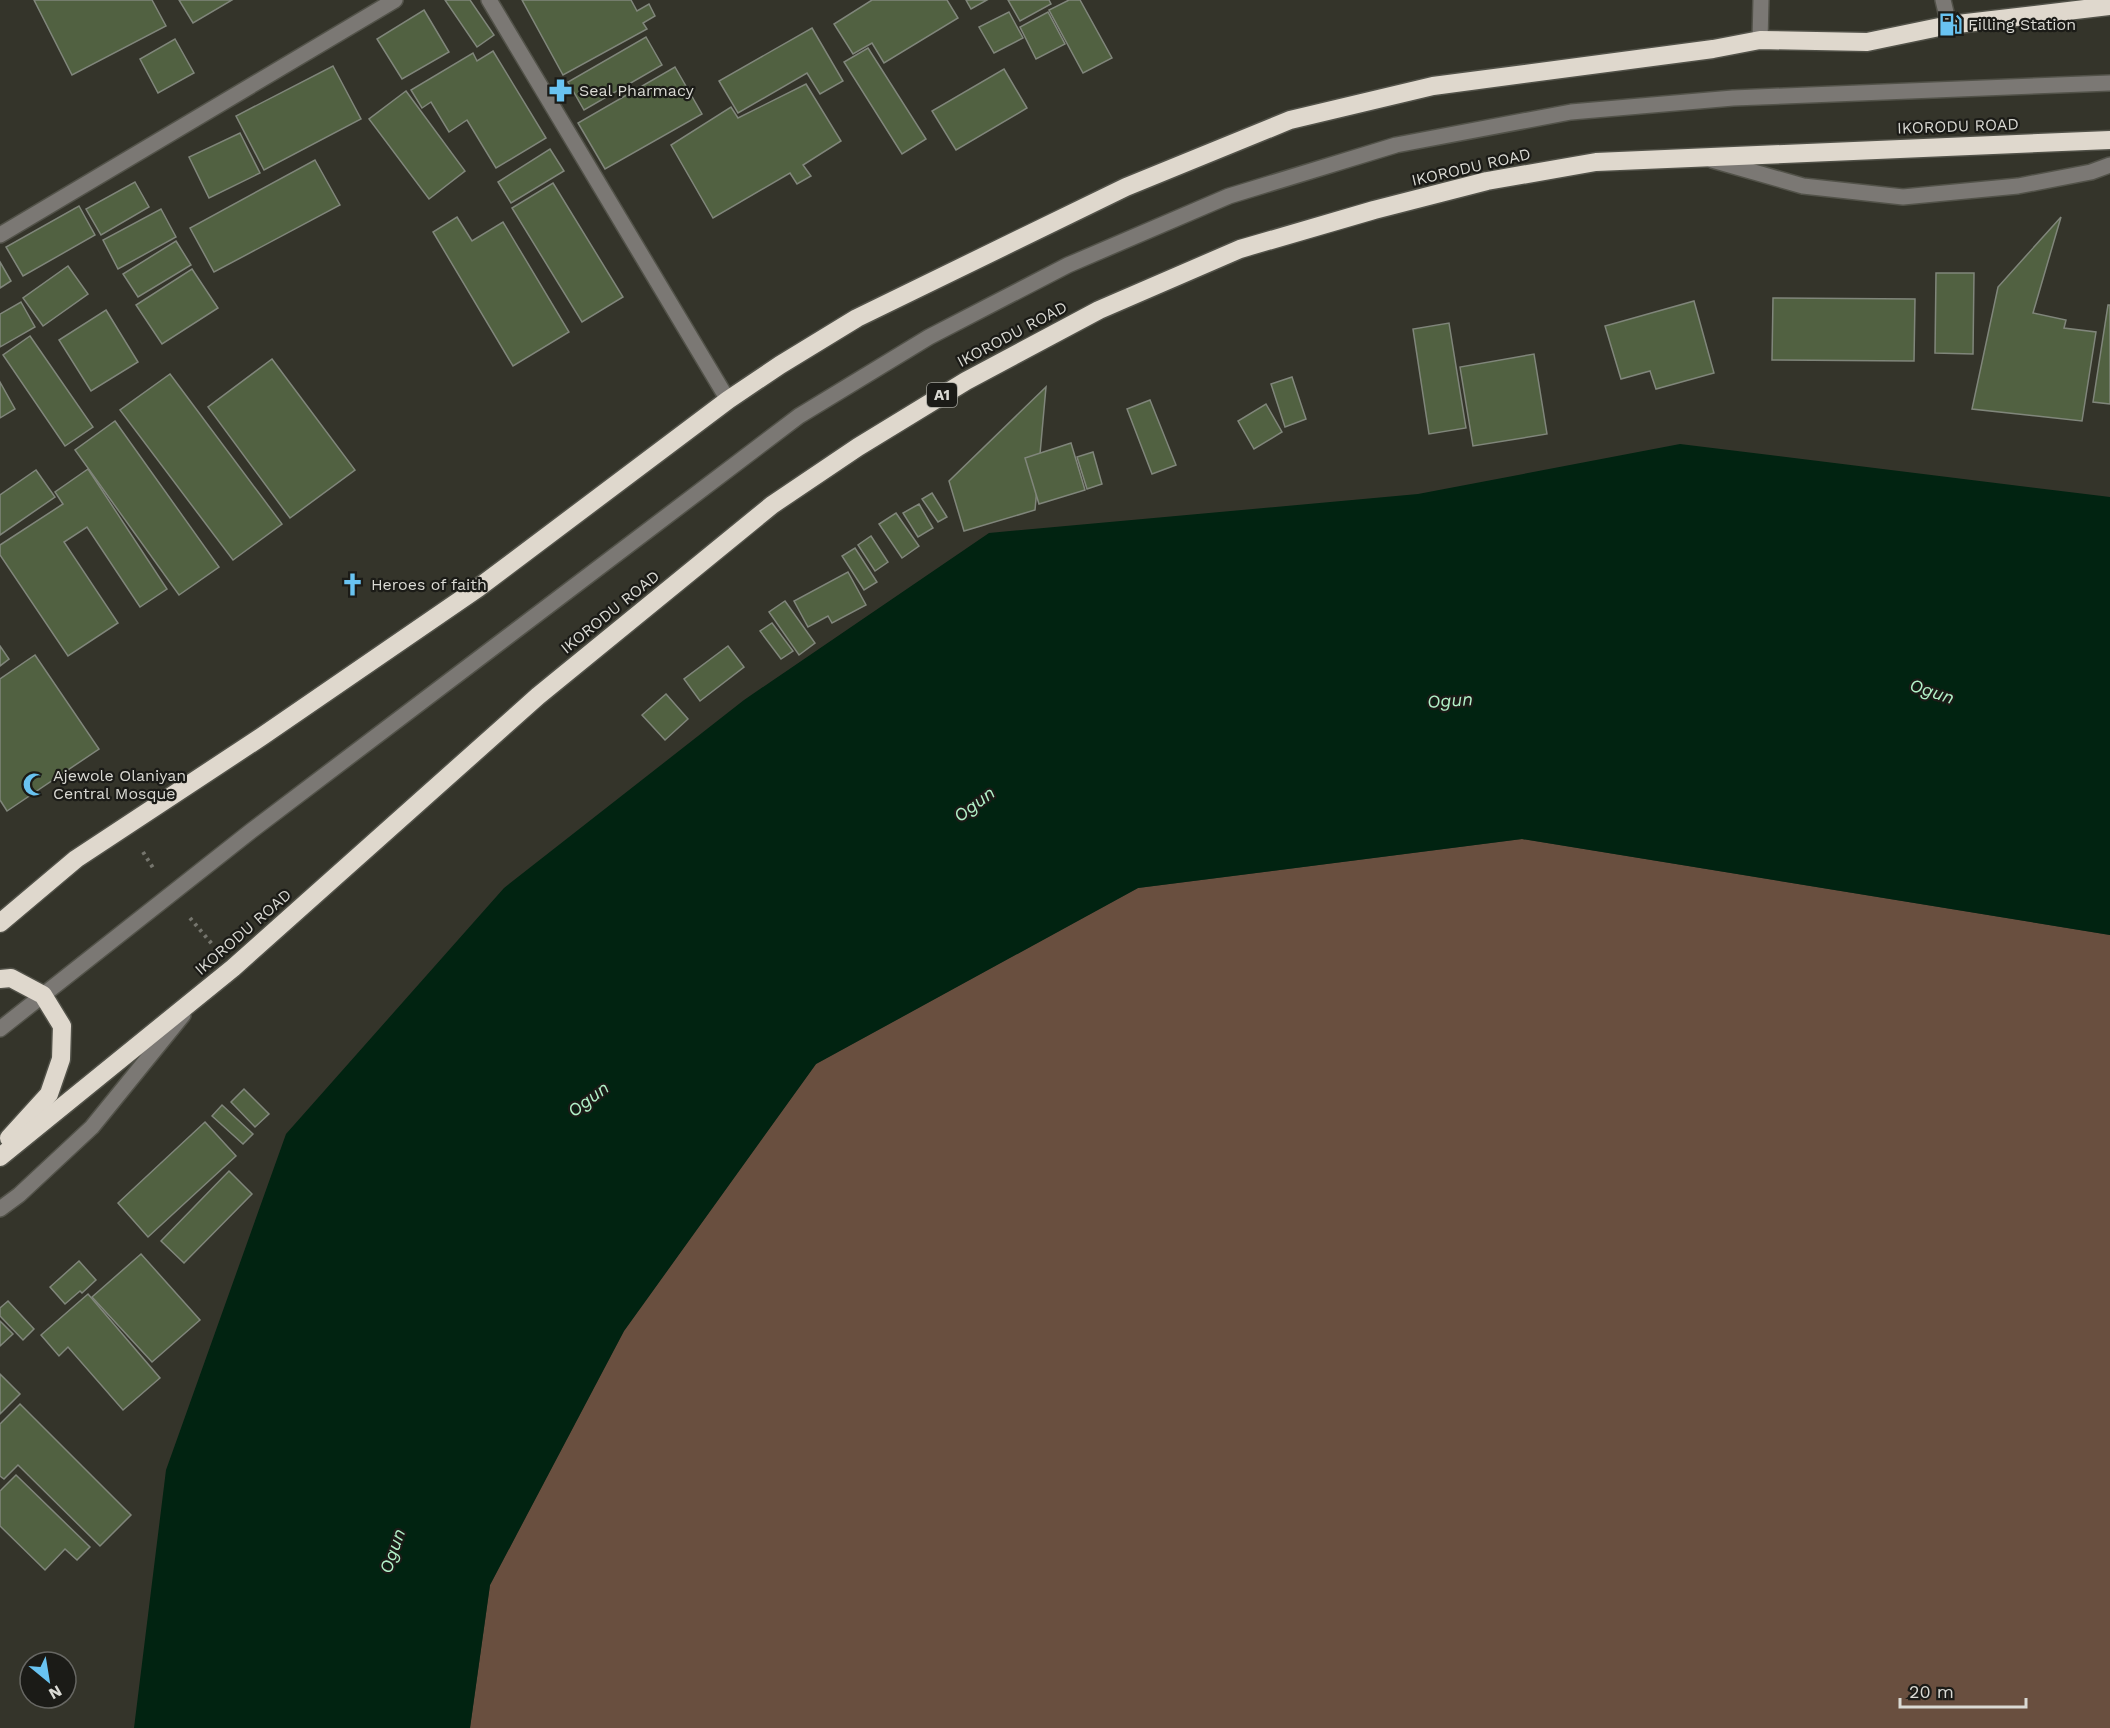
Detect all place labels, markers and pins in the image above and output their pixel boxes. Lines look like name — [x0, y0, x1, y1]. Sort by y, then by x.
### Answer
fuel station icon: Filling Station — [1937, 11, 1963, 37]
place label: Filling Station — [1968, 15, 2076, 34]
pharmacy icon: Seal Pharmacy — [548, 77, 574, 103]
place label: Seal Pharmacy — [579, 81, 695, 100]
church icon: Heroes of faith — [340, 571, 366, 597]
place label: Heroes of faith — [371, 575, 487, 594]
place label: Ajewole Olaniyan Central Mosque — [53, 766, 186, 803]
mosque icon: Ajewole Olaniyan Central Mosque — [22, 771, 48, 797]

